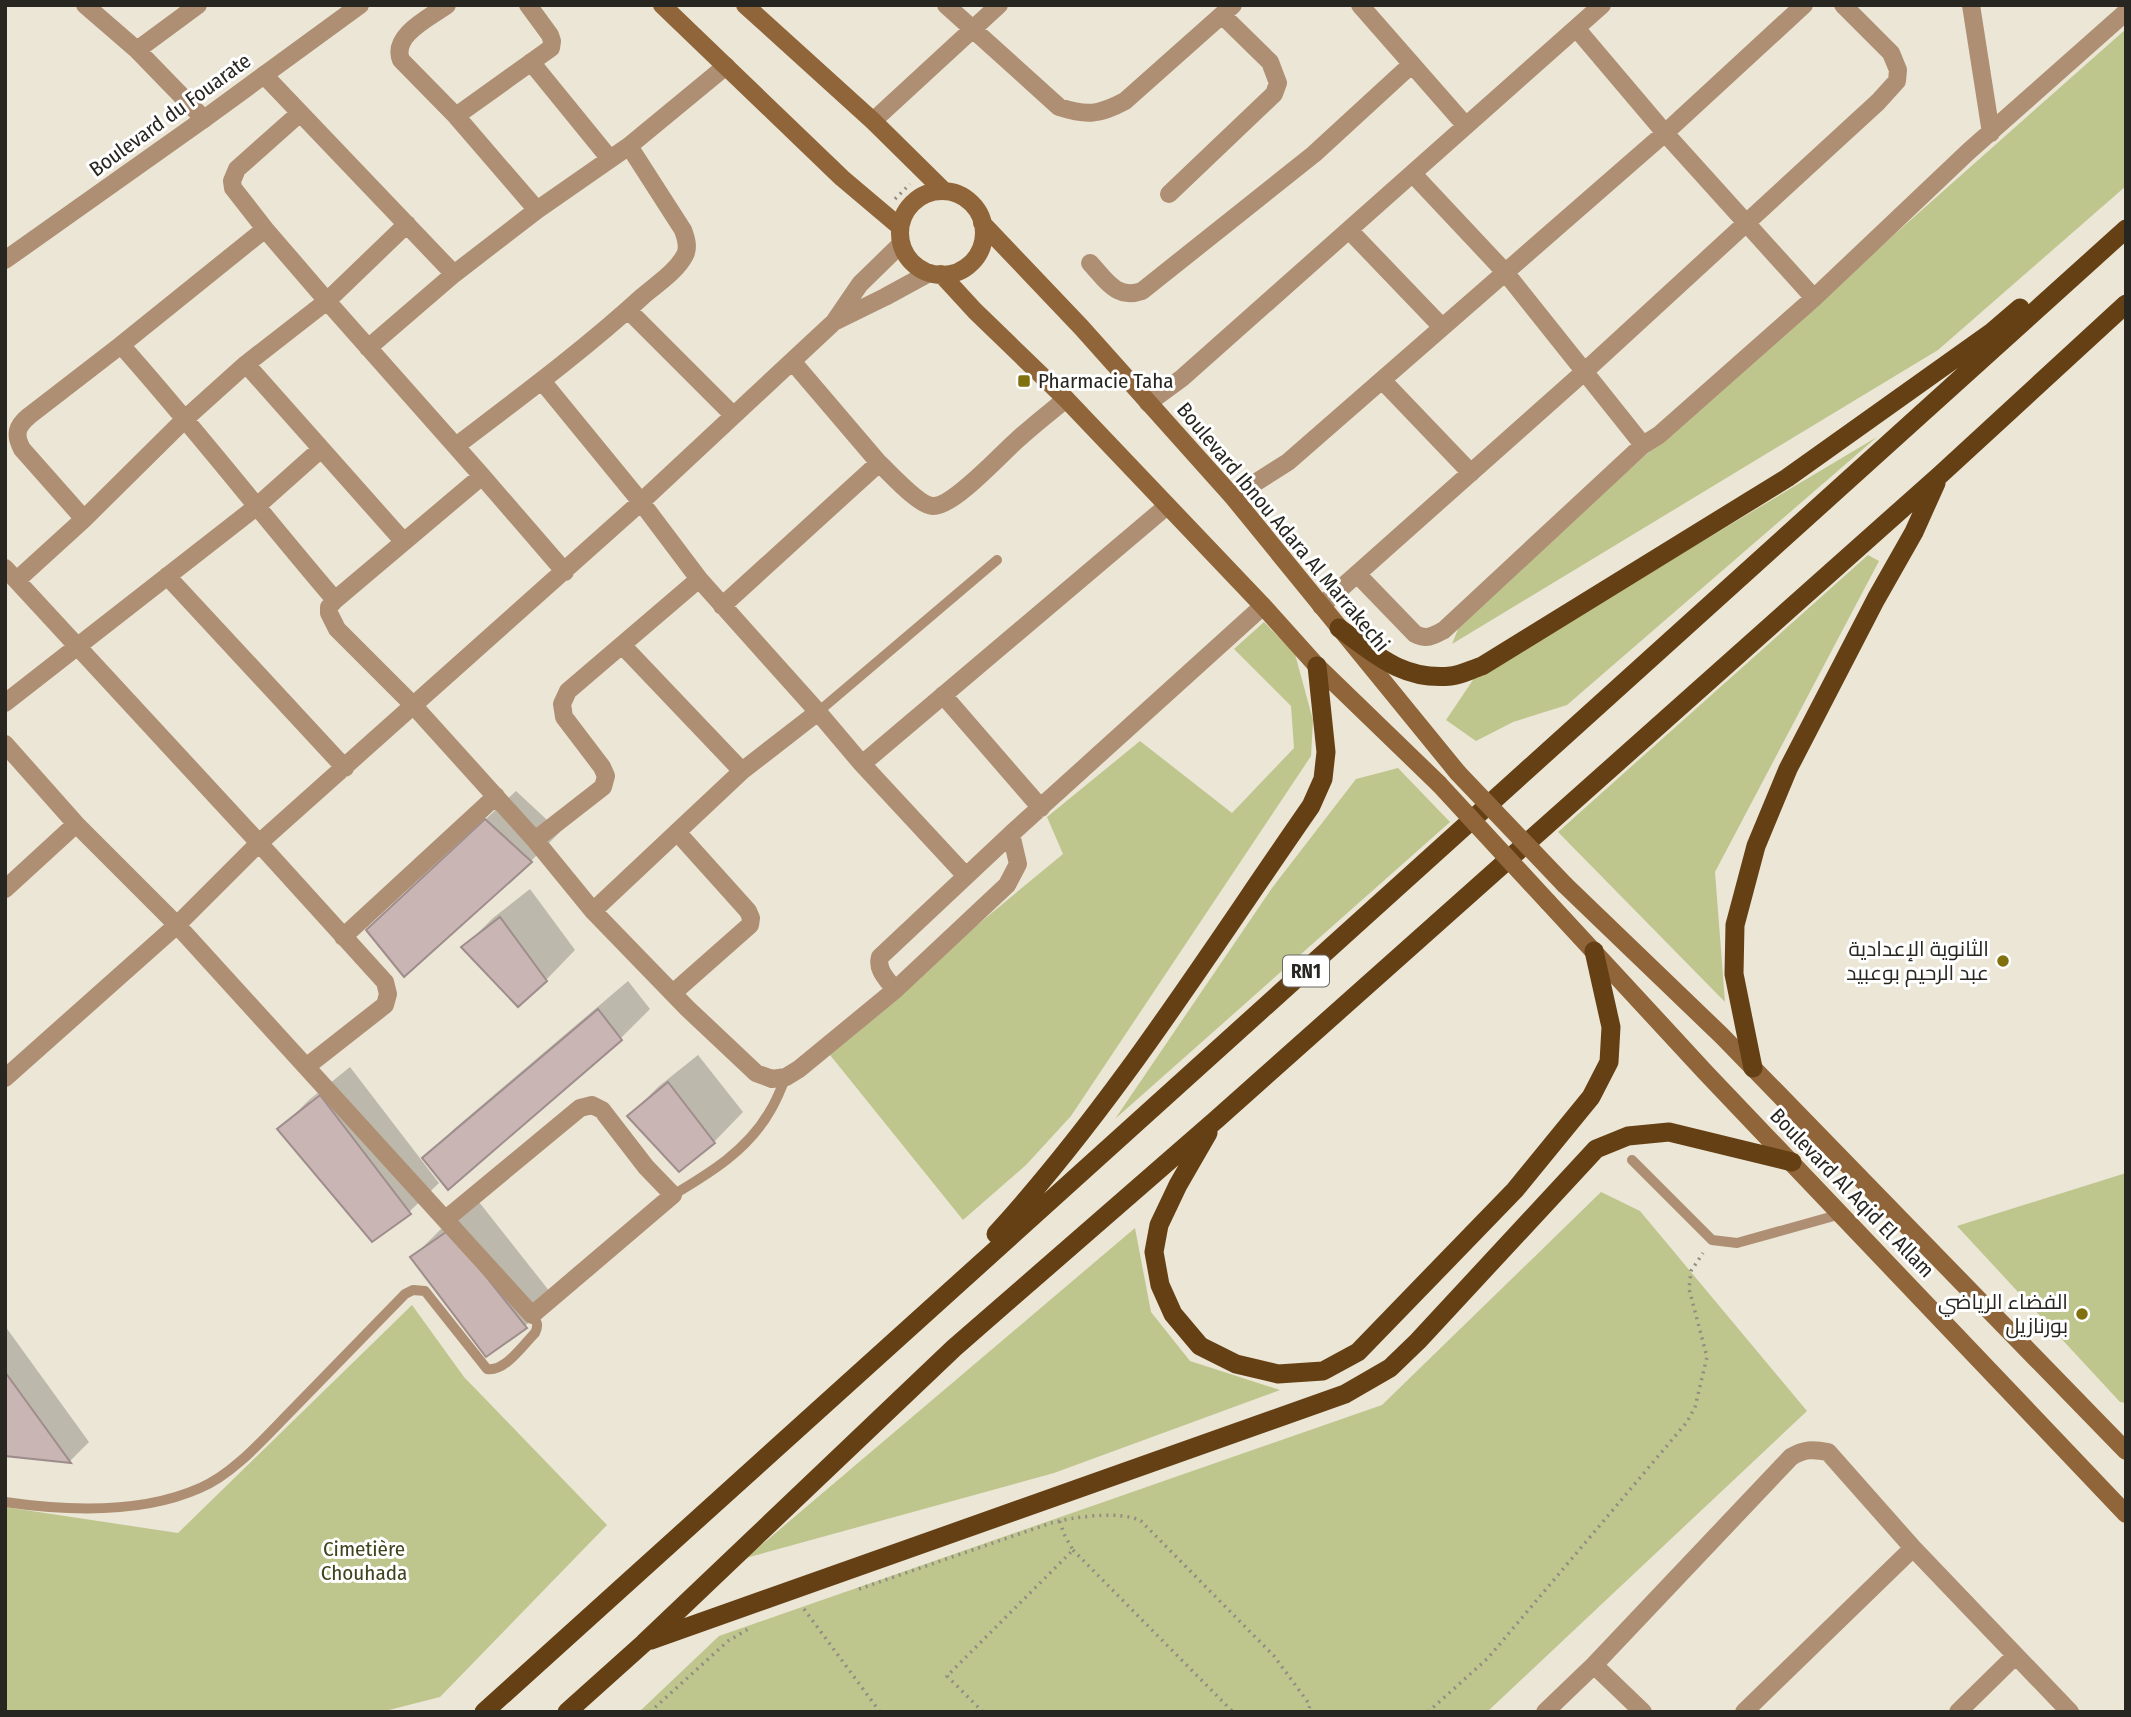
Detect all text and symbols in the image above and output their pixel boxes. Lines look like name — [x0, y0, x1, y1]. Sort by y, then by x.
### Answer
street label: Boulevard du Fouarate — [84, 48, 256, 182]
place label: Pharmacie Taha — [1038, 368, 1174, 394]
marker: Pharmacie Taha — [1016, 373, 1032, 389]
street label: Boulevard Ibnou Adara Al Marrakechi — [1171, 397, 1395, 657]
place label: الثانوية الإعدادية عبد الرحيم بوعبيد — [1846, 936, 1989, 987]
marker: الثانوية الإعدادية عبد الرحيم بوعبيد — [1995, 953, 2011, 969]
road number: RN1 — [1283, 956, 1329, 987]
street label: Boulevard Al Aqid El Allam — [1764, 1103, 1940, 1283]
place label: الفضاء الرياضي بورنازيل — [1938, 1289, 2068, 1339]
marker: الفضاء الرياضي بورنازيل — [2074, 1306, 2090, 1322]
park label: Cimetière Chouhada — [321, 1536, 407, 1586]

